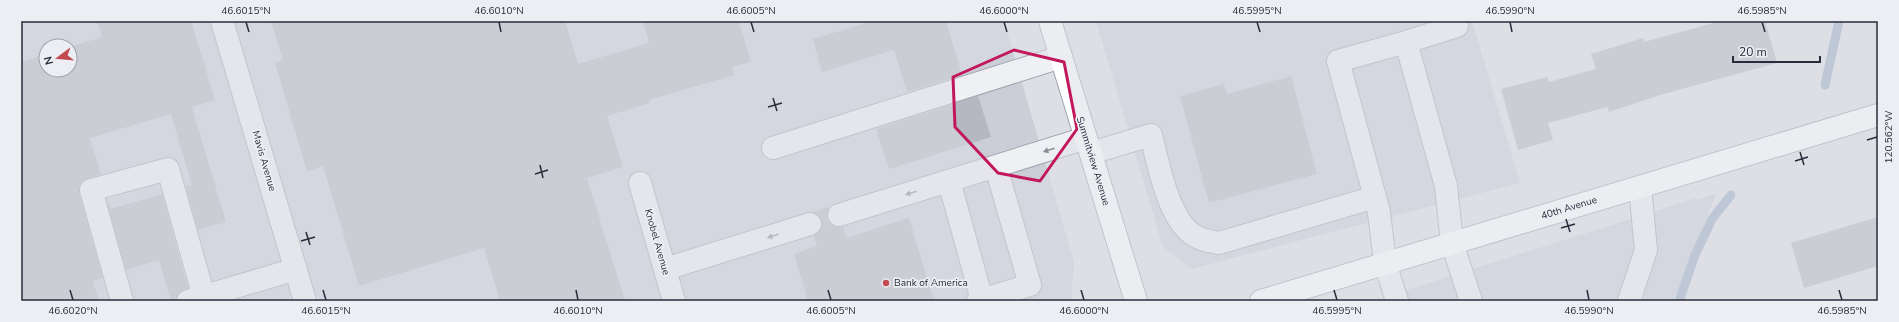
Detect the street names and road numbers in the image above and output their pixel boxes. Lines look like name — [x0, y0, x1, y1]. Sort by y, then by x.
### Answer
street label: Summitview Avenue — [1073, 115, 1113, 207]
street label: Mavis Avenue — [249, 129, 279, 193]
street label: 40th Avenue — [1539, 193, 1599, 223]
street label: Knobel Avenue — [641, 207, 673, 277]

